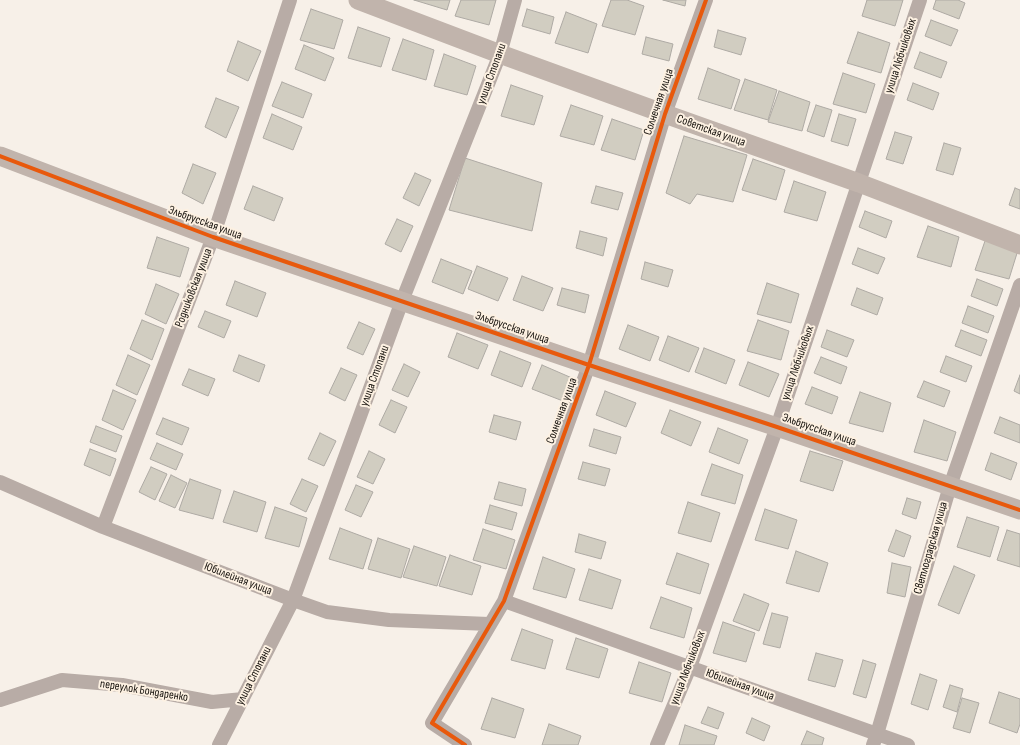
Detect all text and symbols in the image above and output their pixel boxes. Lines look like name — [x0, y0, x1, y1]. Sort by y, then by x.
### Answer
street label: улица Любчиковых — [882, 17, 920, 95]
street label: улица Стопани — [474, 42, 510, 106]
street label: Солнечная улица — [641, 67, 677, 137]
street label: Советская улица — [675, 112, 747, 150]
street label: Эльбрусская улица — [166, 203, 244, 243]
street label: Родниковская улица — [172, 247, 216, 329]
street label: Эльбрусская улица — [473, 309, 551, 347]
street label: улица Любчиковых — [779, 324, 817, 402]
street label: улица Стопани — [357, 344, 393, 408]
street label: Солнечная улица — [543, 376, 581, 446]
street label: Эльбрусская улица — [780, 411, 858, 449]
street label: Светлоградская улица — [911, 500, 951, 596]
street label: Юбилейная улица — [202, 559, 274, 599]
street label: улица Любчиковых — [667, 629, 709, 707]
street label: улица Стопани — [233, 644, 275, 708]
street label: Юбилейная улица — [704, 666, 776, 704]
street label: переулок Бондаренко — [99, 677, 189, 705]

